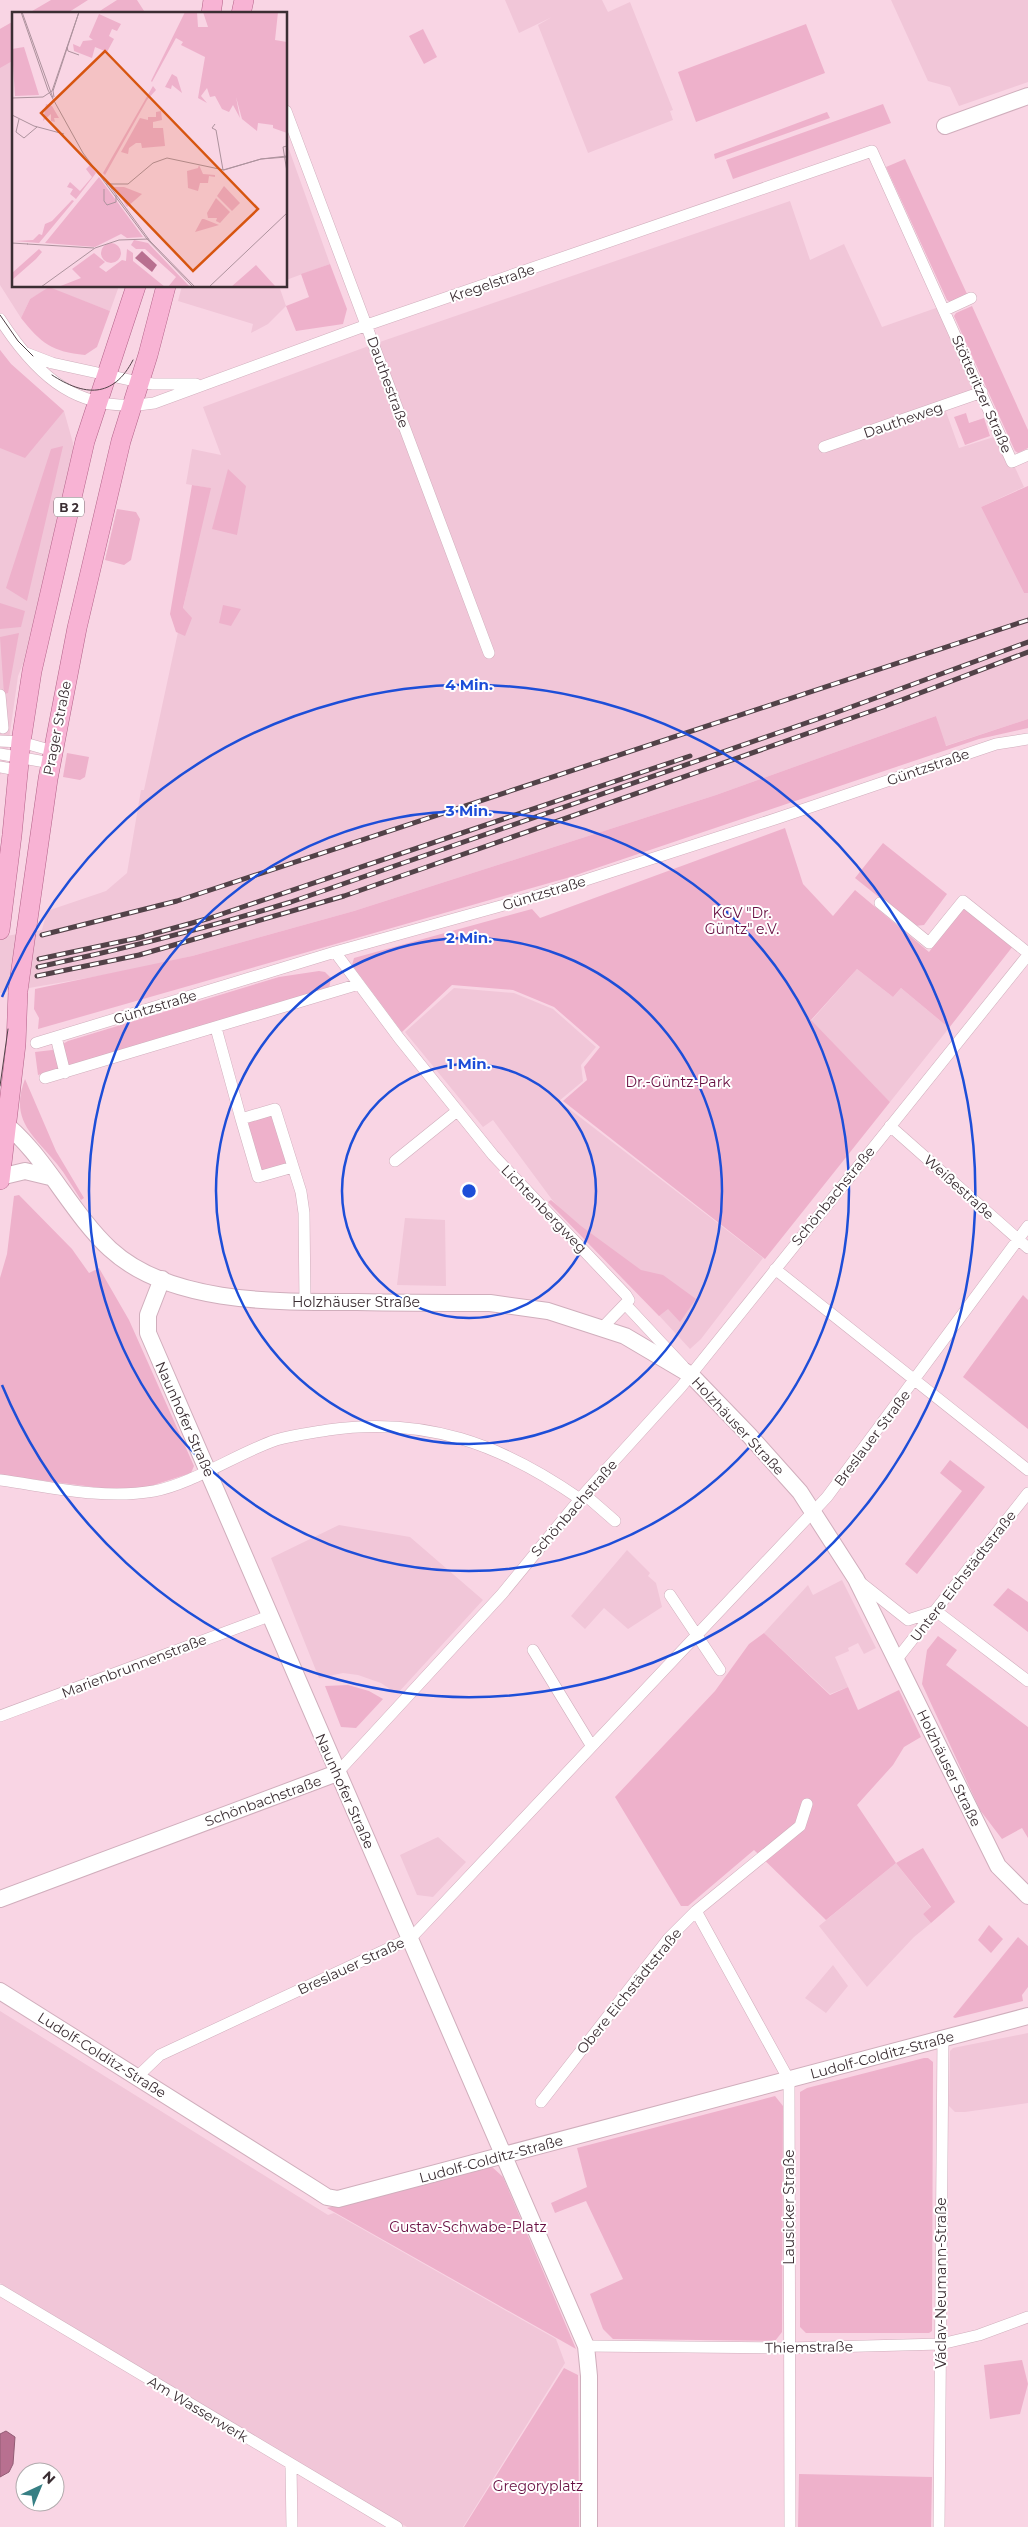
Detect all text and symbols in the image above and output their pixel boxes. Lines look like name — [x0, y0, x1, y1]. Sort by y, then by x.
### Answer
inset map — [12, 12, 288, 288]
street label: Kregelstraße — [447, 260, 537, 306]
street label: Stötteritzer Straße — [948, 332, 1016, 456]
street label: Dauthestraße — [363, 334, 413, 430]
street label: Dautheweg — [861, 398, 945, 442]
road number: B 2 — [54, 498, 84, 516]
text: 4 Min. — [445, 675, 493, 694]
street label: Prager Straße — [39, 679, 75, 777]
street label: Güntzstraße — [884, 744, 972, 790]
text: 3 Min. — [445, 801, 492, 820]
street label: Güntzstraße — [500, 872, 588, 914]
park label: KGV "Dr. Güntz" e.V. — [705, 904, 779, 938]
text: 2 Min. — [446, 928, 492, 947]
street label: Güntzstraße — [111, 986, 199, 1028]
text: 1 Min. — [447, 1054, 491, 1073]
park label: Dr.-Güntz-Park — [625, 1073, 731, 1091]
street label: Schönbachstraße — [787, 1143, 879, 1249]
street label: Weißestraße — [920, 1151, 998, 1223]
street label: Lichtenbergweg — [497, 1161, 591, 1257]
centre of rings — [460, 1182, 478, 1200]
street label: Holzhäuser Straße — [292, 1293, 420, 1311]
street label: Naunhofer Straße — [151, 1358, 219, 1480]
street label: Holzhäuser Straße — [688, 1373, 788, 1479]
street label: Breslauer Straße — [830, 1386, 914, 1490]
street label: Schönbachstraße — [527, 1456, 621, 1560]
street label: Untere Eichstädtstraße — [906, 1507, 1020, 1645]
street label: Marienbrunnenstraße — [59, 1630, 209, 1702]
street label: Holzhäuser Straße — [913, 1706, 985, 1830]
street label: Naunhofer Straße — [311, 1730, 379, 1852]
street label: Schönbachstraße — [202, 1772, 324, 1830]
street label: Obere Eichstädtstraße — [573, 1924, 685, 2058]
street label: Breslauer Straße — [295, 1933, 407, 1999]
street label: Ludolf-Colditz-Straße — [34, 2008, 170, 2102]
street label: Ludolf-Colditz-Straße — [808, 2027, 956, 2083]
street label: Ludolf-Colditz-Straße — [417, 2131, 565, 2187]
street label: Lausicker Straße — [780, 2149, 798, 2265]
street label: Václav-Neumann-Straße — [932, 2197, 950, 2369]
park label: Gustav-Schwabe-Platz — [389, 2218, 547, 2236]
street label: Thiemstraße — [765, 2337, 853, 2357]
street label: Am Wasserwerk — [145, 2372, 252, 2446]
north arrow — [15, 2462, 65, 2512]
text: N — [39, 2467, 59, 2488]
park label: Gregoryplatz — [493, 2477, 583, 2495]

